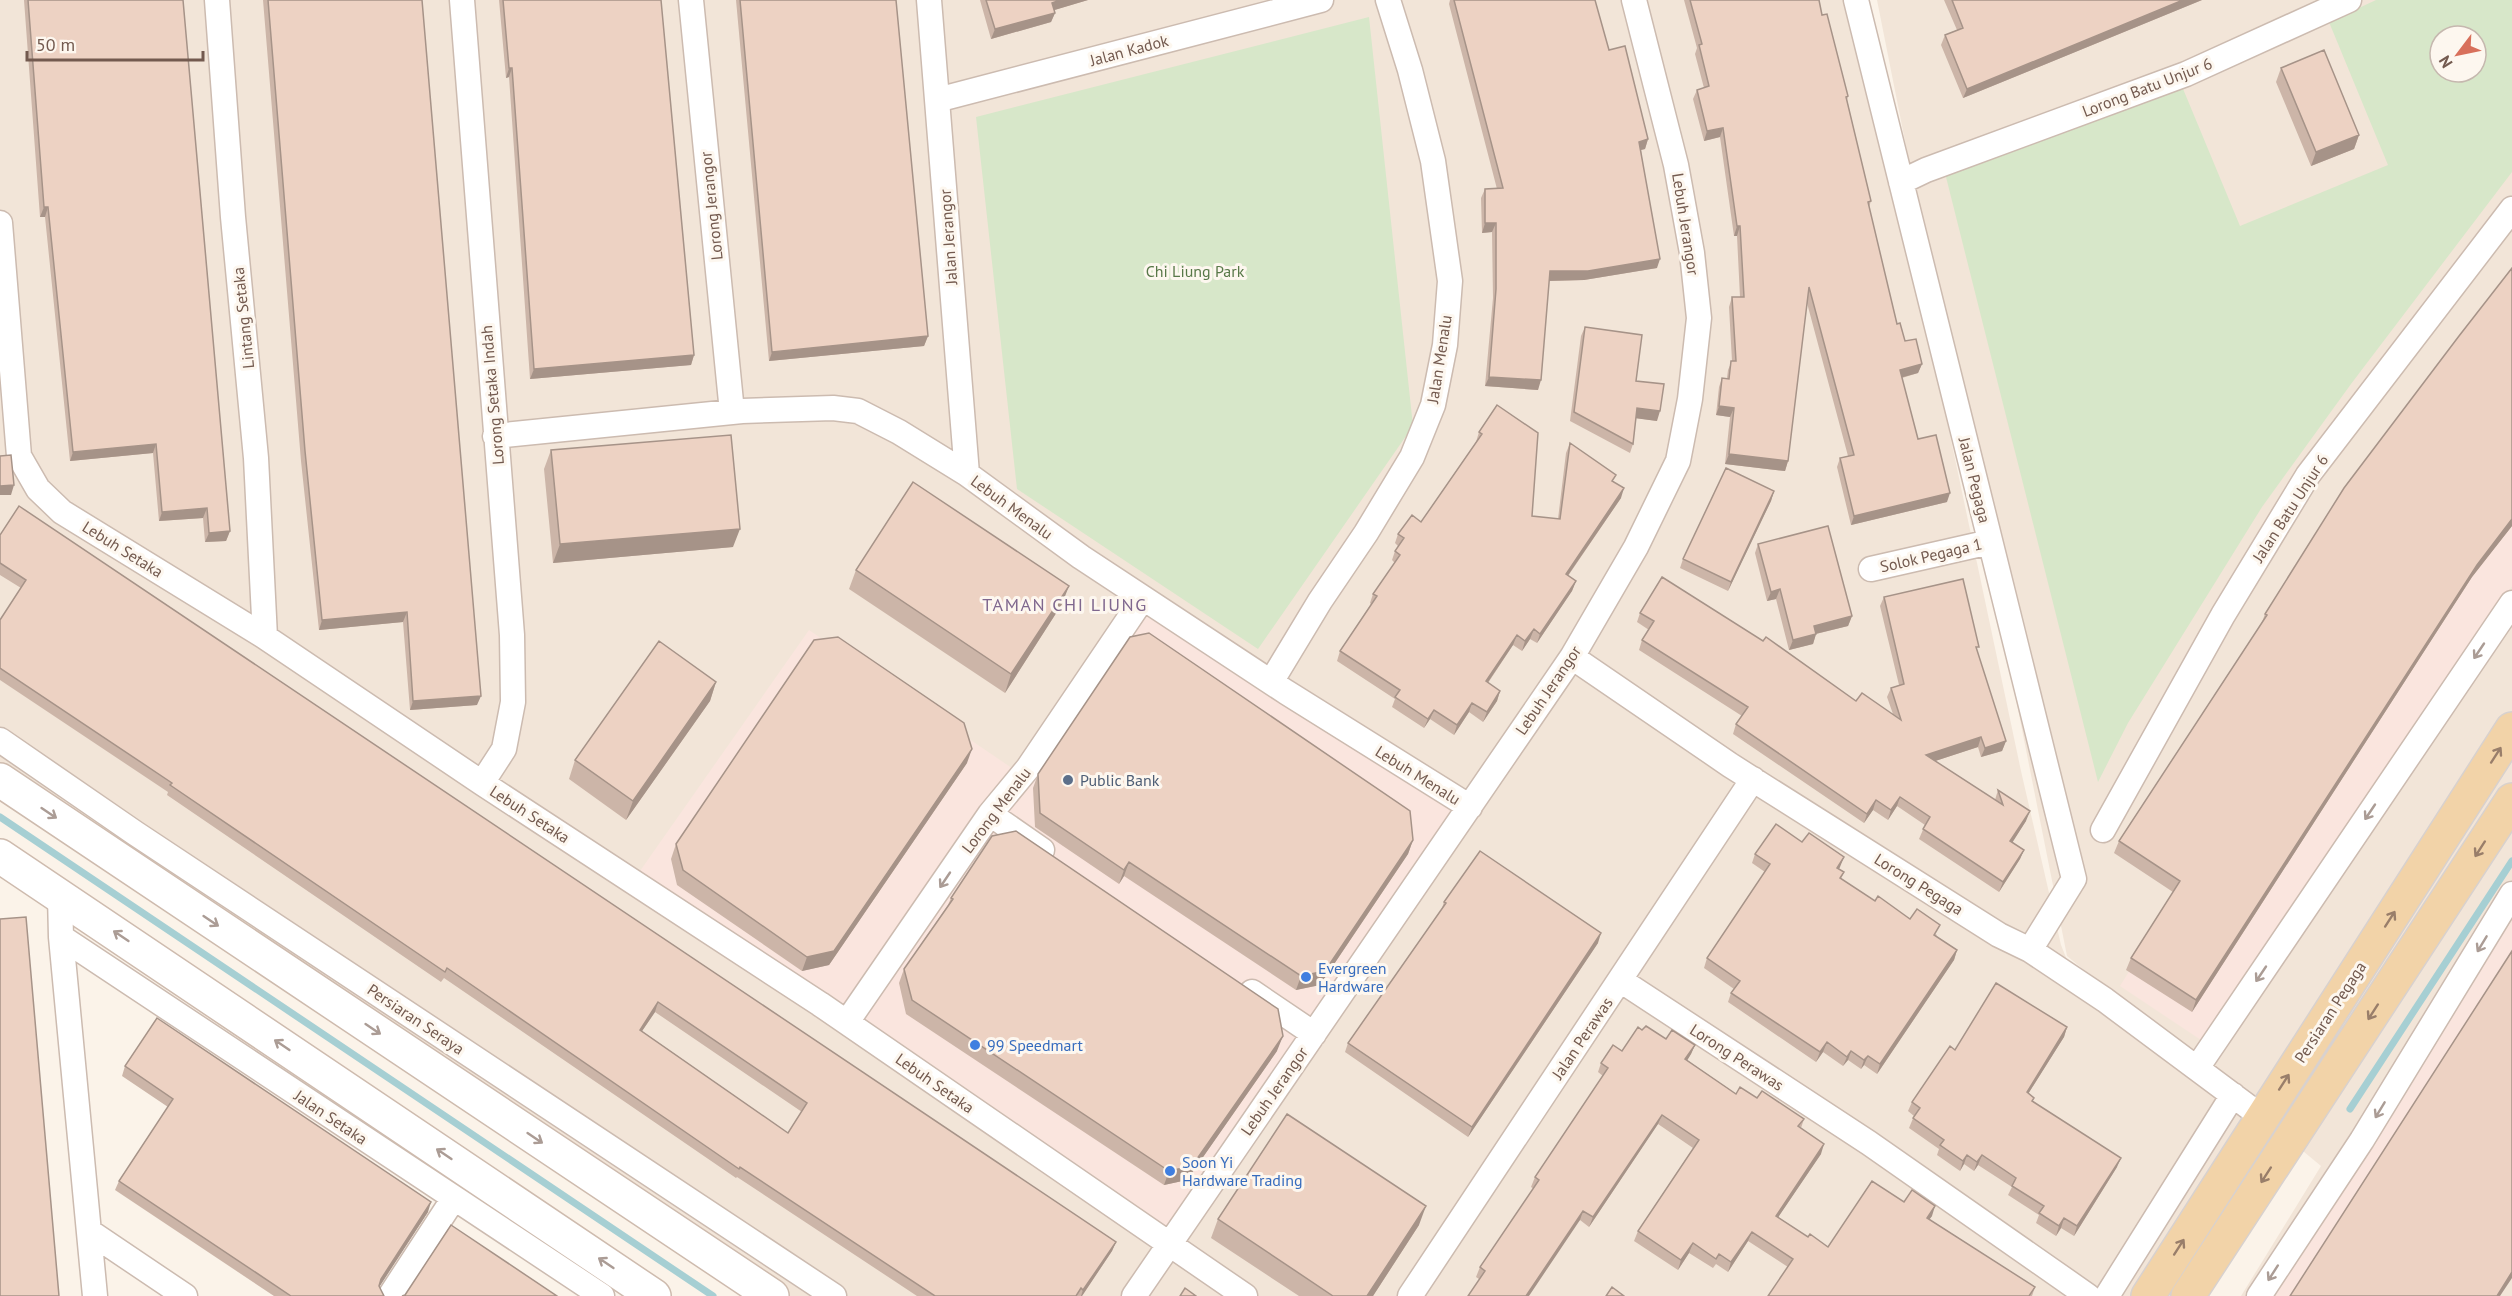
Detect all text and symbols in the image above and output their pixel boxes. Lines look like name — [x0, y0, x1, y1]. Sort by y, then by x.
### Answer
scale bar — [27, 24, 202, 62]
north arrow — [2428, 24, 2488, 84]
street label: Jalan Kadok — [1087, 30, 1171, 70]
text: 50 m — [36, 33, 75, 56]
text: N — [2434, 52, 2457, 72]
street label: Lorong Batu Unjur 6 — [2079, 53, 2215, 121]
street label: Lorong Jerangor — [695, 150, 727, 261]
street label: Lebuh Jerangor — [1668, 171, 1704, 277]
street label: Jalan Jerangor — [935, 188, 961, 286]
park label: Chi Liung Park — [1146, 261, 1245, 281]
street label: Lintang Setaka — [228, 266, 258, 370]
street label: Jalan Menalu — [1422, 313, 1456, 406]
street label: Lorong Setaka Indah — [476, 324, 508, 466]
street label: Jalan Pegaga — [1954, 434, 1995, 525]
street label: Jalan Batu Unjur 6 — [2247, 450, 2332, 566]
street label: Lebuh Menalu — [967, 471, 1057, 543]
street label: Lebuh Setaka — [79, 516, 167, 582]
street label: Solok Pegaga 1 — [1878, 534, 1984, 576]
district label: TAMAN CHI LIUNG — [982, 593, 1148, 616]
street label: Lebuh Jerangor — [1511, 641, 1585, 738]
one-way arrow — [2473, 642, 2485, 659]
street label: Lebuh Menalu — [1372, 741, 1464, 809]
one-way arrow — [2489, 746, 2502, 763]
street label: Lorong Menalu — [957, 763, 1035, 857]
place label: Public Bank — [1080, 770, 1160, 790]
marker: Public Bank — [1061, 773, 1075, 787]
street label: Lebuh Setaka — [486, 781, 574, 847]
one-way arrow — [2364, 804, 2376, 820]
one-way arrow — [40, 806, 57, 819]
one-way arrow — [2474, 840, 2486, 857]
street label: Lorong Pegaga — [1871, 849, 1967, 919]
one-way arrow — [939, 871, 951, 887]
one-way arrow — [2384, 911, 2396, 927]
one-way arrow — [202, 915, 218, 927]
one-way arrow — [113, 930, 129, 942]
one-way arrow — [2475, 935, 2487, 952]
place label: Evergreen Hardware — [1318, 958, 1387, 996]
street label: Persiaran Pegaga — [2290, 958, 2370, 1066]
one-way arrow — [2254, 965, 2266, 982]
marker: Evergreen Hardware — [1299, 970, 1313, 984]
street label: Persiaran Seraya — [364, 979, 468, 1059]
street label: Jalan Perawas — [1547, 993, 1617, 1084]
one-way arrow — [2367, 1003, 2379, 1020]
street label: Lorong Perawas — [1686, 1019, 1788, 1095]
one-way arrow — [364, 1024, 381, 1036]
place label: 99 Speedmart — [987, 1035, 1083, 1055]
marker: 99 Speedmart — [968, 1038, 982, 1052]
one-way arrow — [275, 1039, 291, 1051]
street label: Lebuh Jerangor — [1236, 1043, 1312, 1139]
street label: Lebuh Setaka — [892, 1049, 978, 1117]
one-way arrow — [2278, 1074, 2291, 1091]
street label: Jalan Setaka — [290, 1085, 371, 1149]
one-way arrow — [2373, 1101, 2385, 1118]
one-way arrow — [526, 1132, 543, 1144]
one-way arrow — [436, 1148, 453, 1160]
place label: Soon Yi Hardware Trading — [1182, 1152, 1303, 1190]
marker: Soon Yi Hardware Trading — [1163, 1164, 1177, 1178]
one-way arrow — [2260, 1166, 2272, 1183]
one-way arrow — [2174, 1239, 2186, 1256]
one-way arrow — [598, 1257, 614, 1269]
one-way arrow — [2267, 1265, 2280, 1282]

